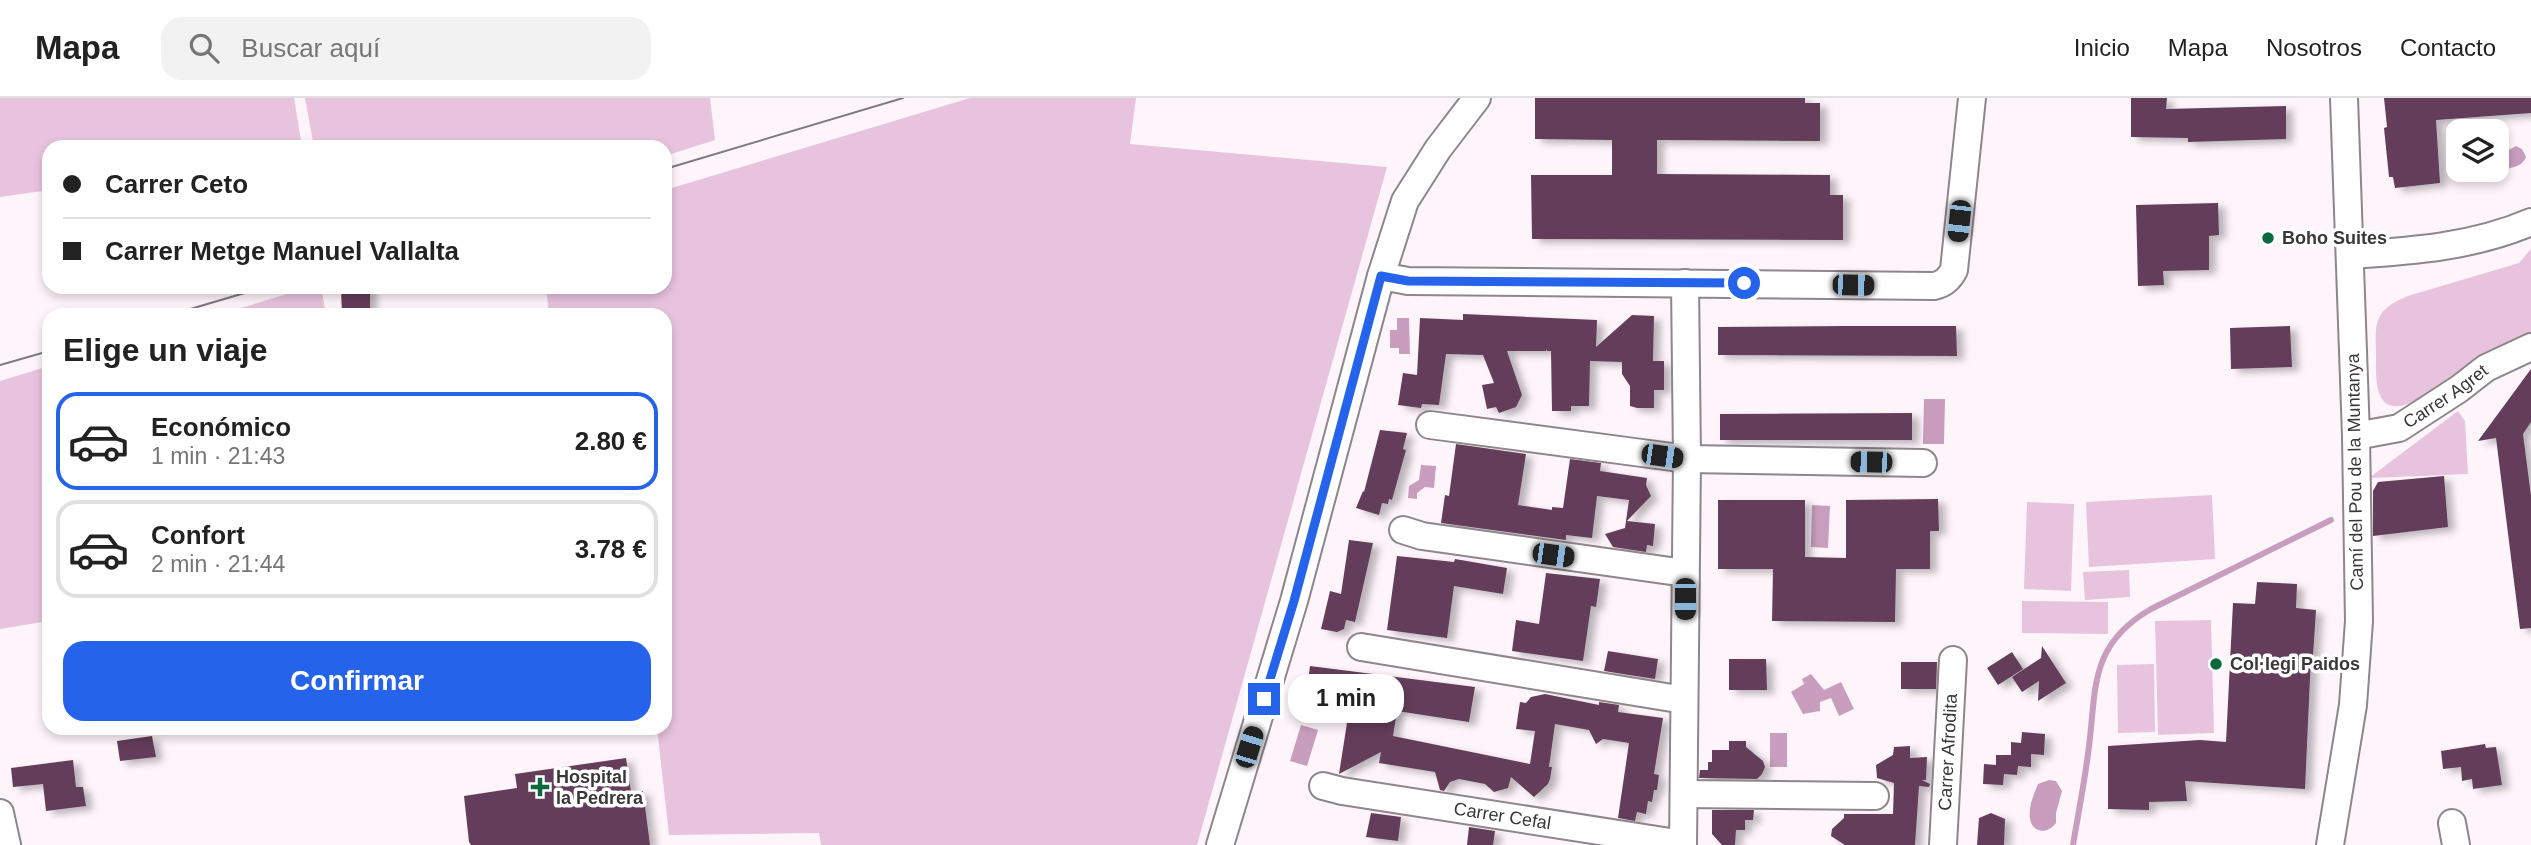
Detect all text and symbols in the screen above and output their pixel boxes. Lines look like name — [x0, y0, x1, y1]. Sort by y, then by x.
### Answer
search box — [161, 17, 651, 80]
text: Mapa — [35, 29, 119, 66]
icon: search — [185, 29, 223, 67]
text: Buscar aquí — [241, 33, 380, 63]
text: Inicio — [2074, 34, 2130, 61]
text: Mapa — [2168, 34, 2228, 61]
text: Nosotros — [2266, 34, 2362, 61]
text: Contacto — [2400, 34, 2496, 61]
map controls — [2446, 119, 2509, 182]
button: layers — [2446, 119, 2509, 182]
text: Carrer Ceto — [105, 169, 248, 199]
car — [1947, 199, 1972, 243]
place label: Boho Suites — [2282, 228, 2387, 248]
marker: Boho Suites — [2260, 230, 2276, 246]
text: Carrer Metge Manuel Vallalta — [105, 236, 459, 266]
route start — [1728, 267, 1760, 299]
car — [1832, 274, 1875, 296]
text: Elige un viaje — [63, 332, 268, 368]
street label: Camí del Pou de la Muntanya — [2343, 352, 2367, 591]
street label: Carrer Agret — [2400, 360, 2492, 432]
icon: car — [67, 410, 130, 473]
text: Económico — [151, 412, 291, 442]
text: 2.80 € — [575, 426, 647, 456]
text: 1 min · 21:43 — [151, 443, 285, 469]
car — [1640, 443, 1685, 469]
car — [1850, 451, 1893, 473]
icon: car — [67, 518, 130, 581]
text: Confort — [151, 520, 245, 550]
text: 3.78 € — [575, 534, 647, 564]
car — [1531, 542, 1576, 568]
text: 2 min · 21:44 — [151, 551, 285, 577]
car — [1675, 578, 1696, 620]
button: Confirmar — [63, 641, 651, 721]
place label: Col·legi Paidos — [2230, 654, 2360, 674]
marker: Col·legi Paidos — [2208, 656, 2224, 672]
callout: 1 min — [1288, 674, 1404, 724]
route end — [1248, 683, 1280, 715]
text: 1 min — [1316, 685, 1376, 711]
street label: Carrer Afrodita — [1935, 692, 1961, 811]
car — [1233, 724, 1266, 770]
place label: Hospital la Pedrera — [556, 767, 644, 808]
marker: Hospital la Pedrera — [530, 777, 550, 797]
street label: Carrer Cefal — [1452, 799, 1552, 833]

